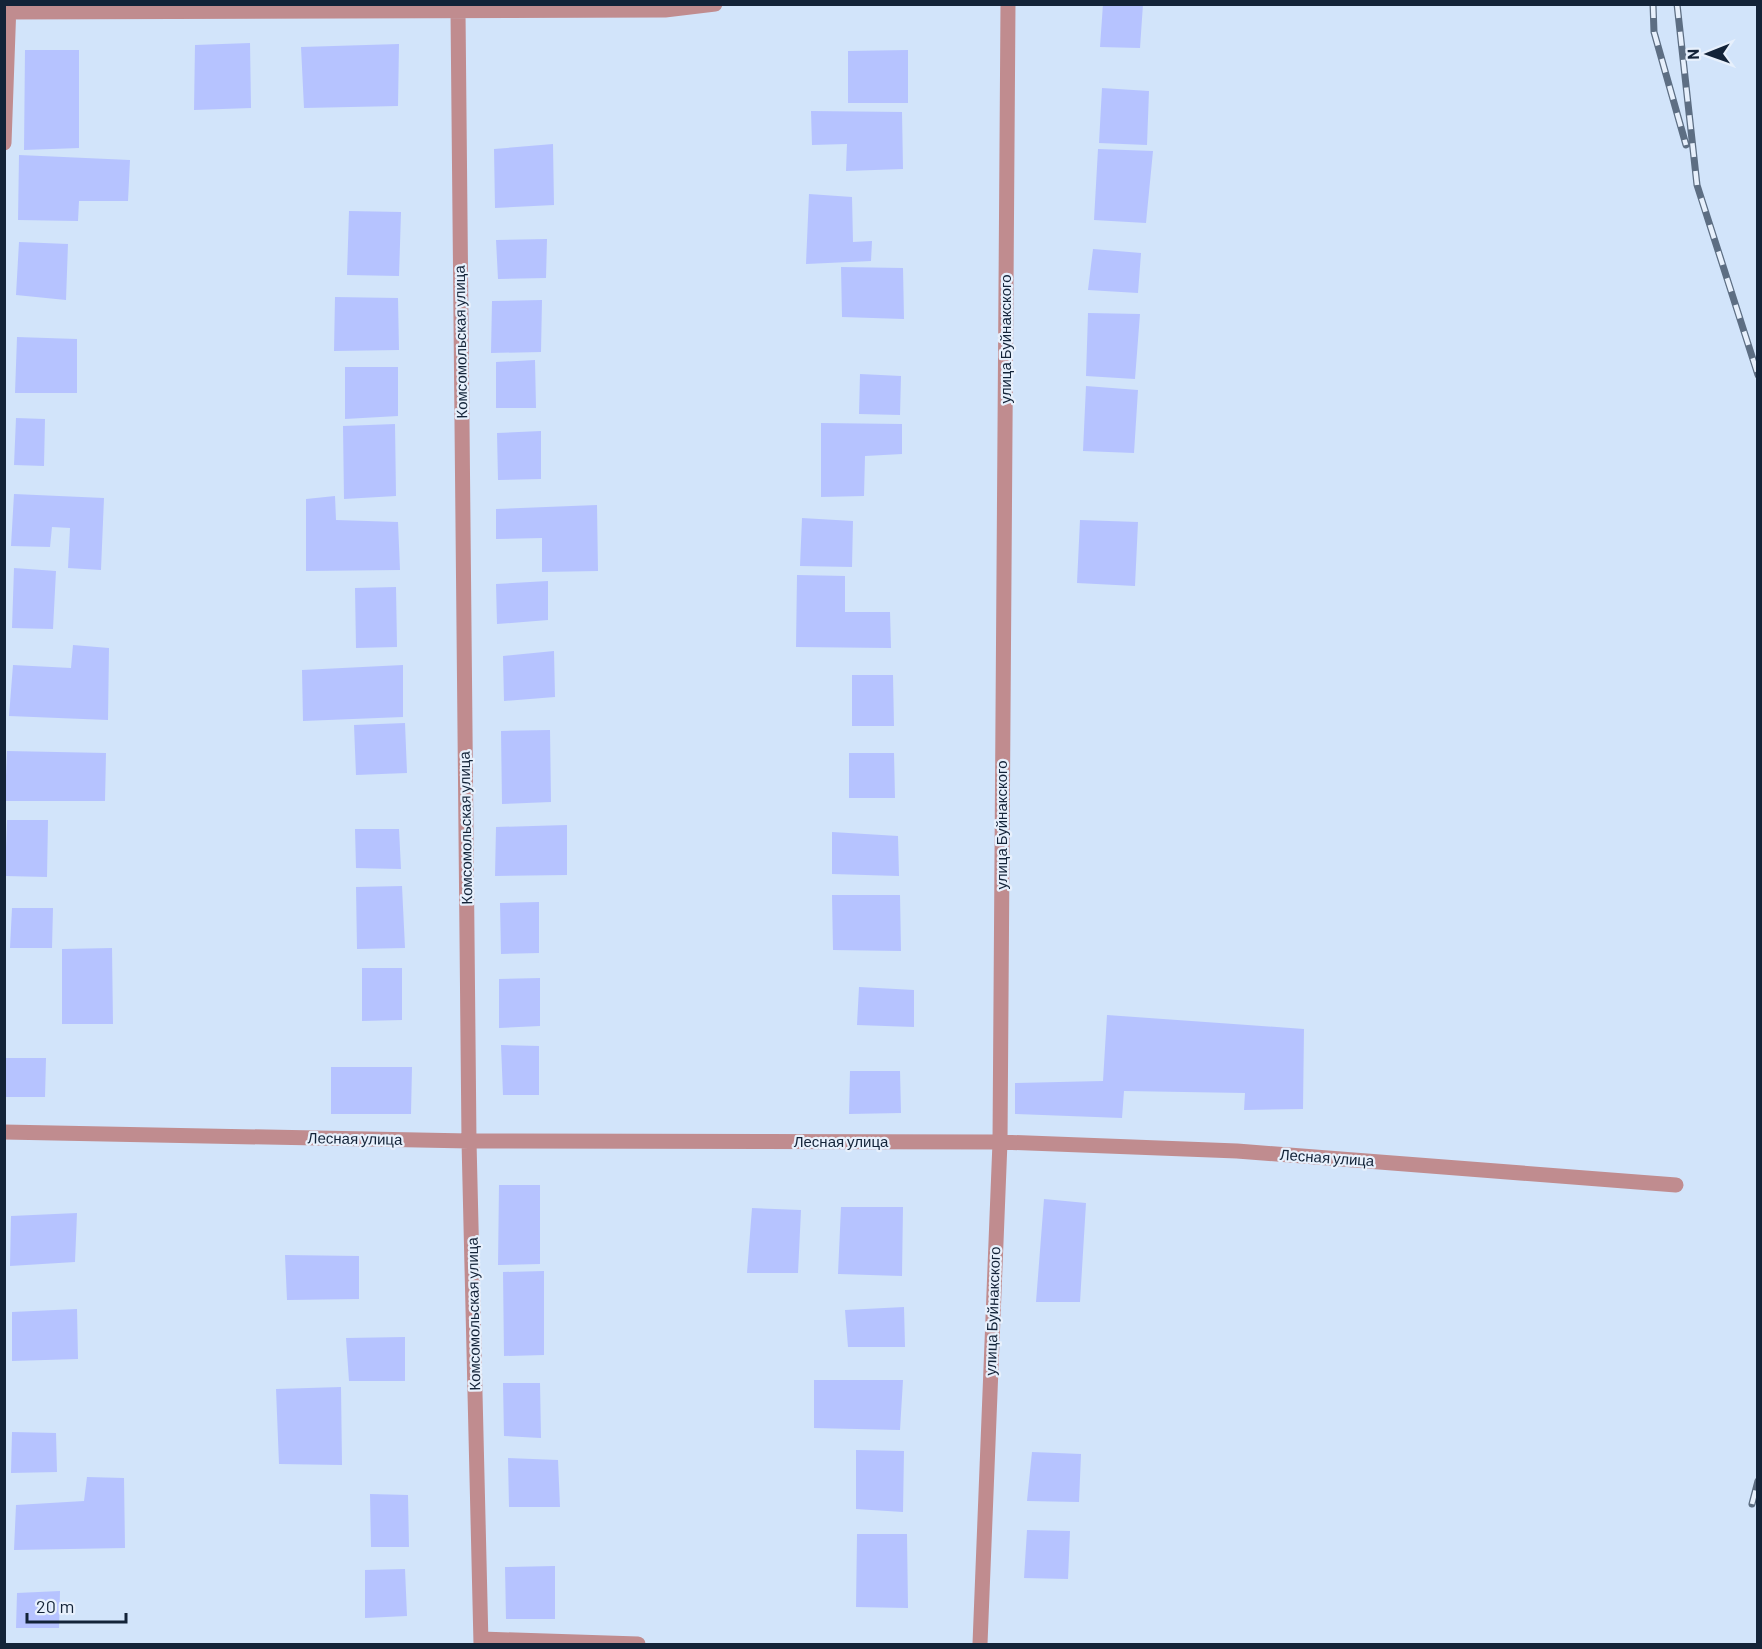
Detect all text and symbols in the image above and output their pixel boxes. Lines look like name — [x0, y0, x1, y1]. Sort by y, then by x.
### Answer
north arrow — [1678, 24, 1738, 84]
text: N — [1683, 49, 1702, 60]
street label: Комсомольская улица — [450, 265, 470, 419]
street label: улица Буйнакского — [996, 274, 1014, 404]
street label: Комсомольская улица — [455, 751, 475, 905]
street label: улица Буйнакского — [992, 760, 1010, 890]
street label: Лесная улица — [308, 1128, 403, 1148]
street label: Лесная улица — [794, 1132, 889, 1150]
street label: Лесная улица — [1279, 1145, 1376, 1169]
street label: Комсомольская улица — [463, 1237, 483, 1391]
street label: улица Буйнакского — [981, 1246, 1003, 1376]
scale bar — [27, 1586, 126, 1624]
text: 20 m — [36, 1595, 74, 1617]

